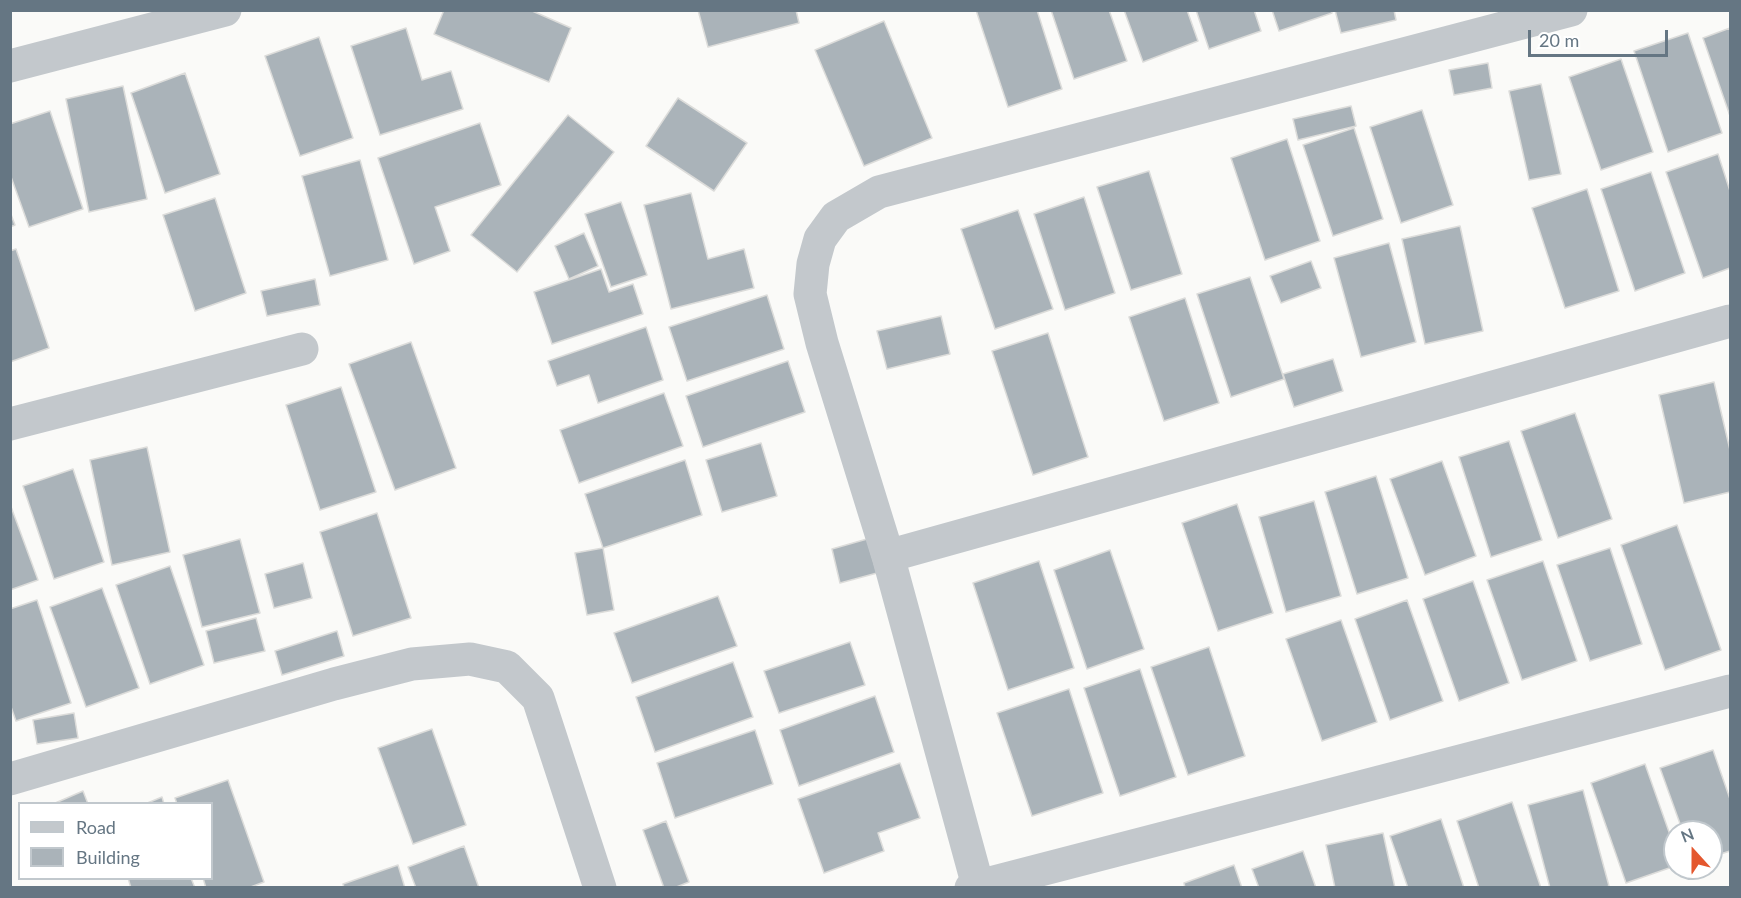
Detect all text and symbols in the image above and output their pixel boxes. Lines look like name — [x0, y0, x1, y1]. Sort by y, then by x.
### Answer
scale bar — [1531, 18, 1670, 56]
text: 20 m — [1539, 29, 1579, 51]
legend — [18, 802, 213, 880]
text: Road — [76, 816, 116, 838]
north arrow — [1663, 820, 1723, 880]
text: N — [1678, 824, 1696, 846]
text: Building — [76, 846, 140, 868]

